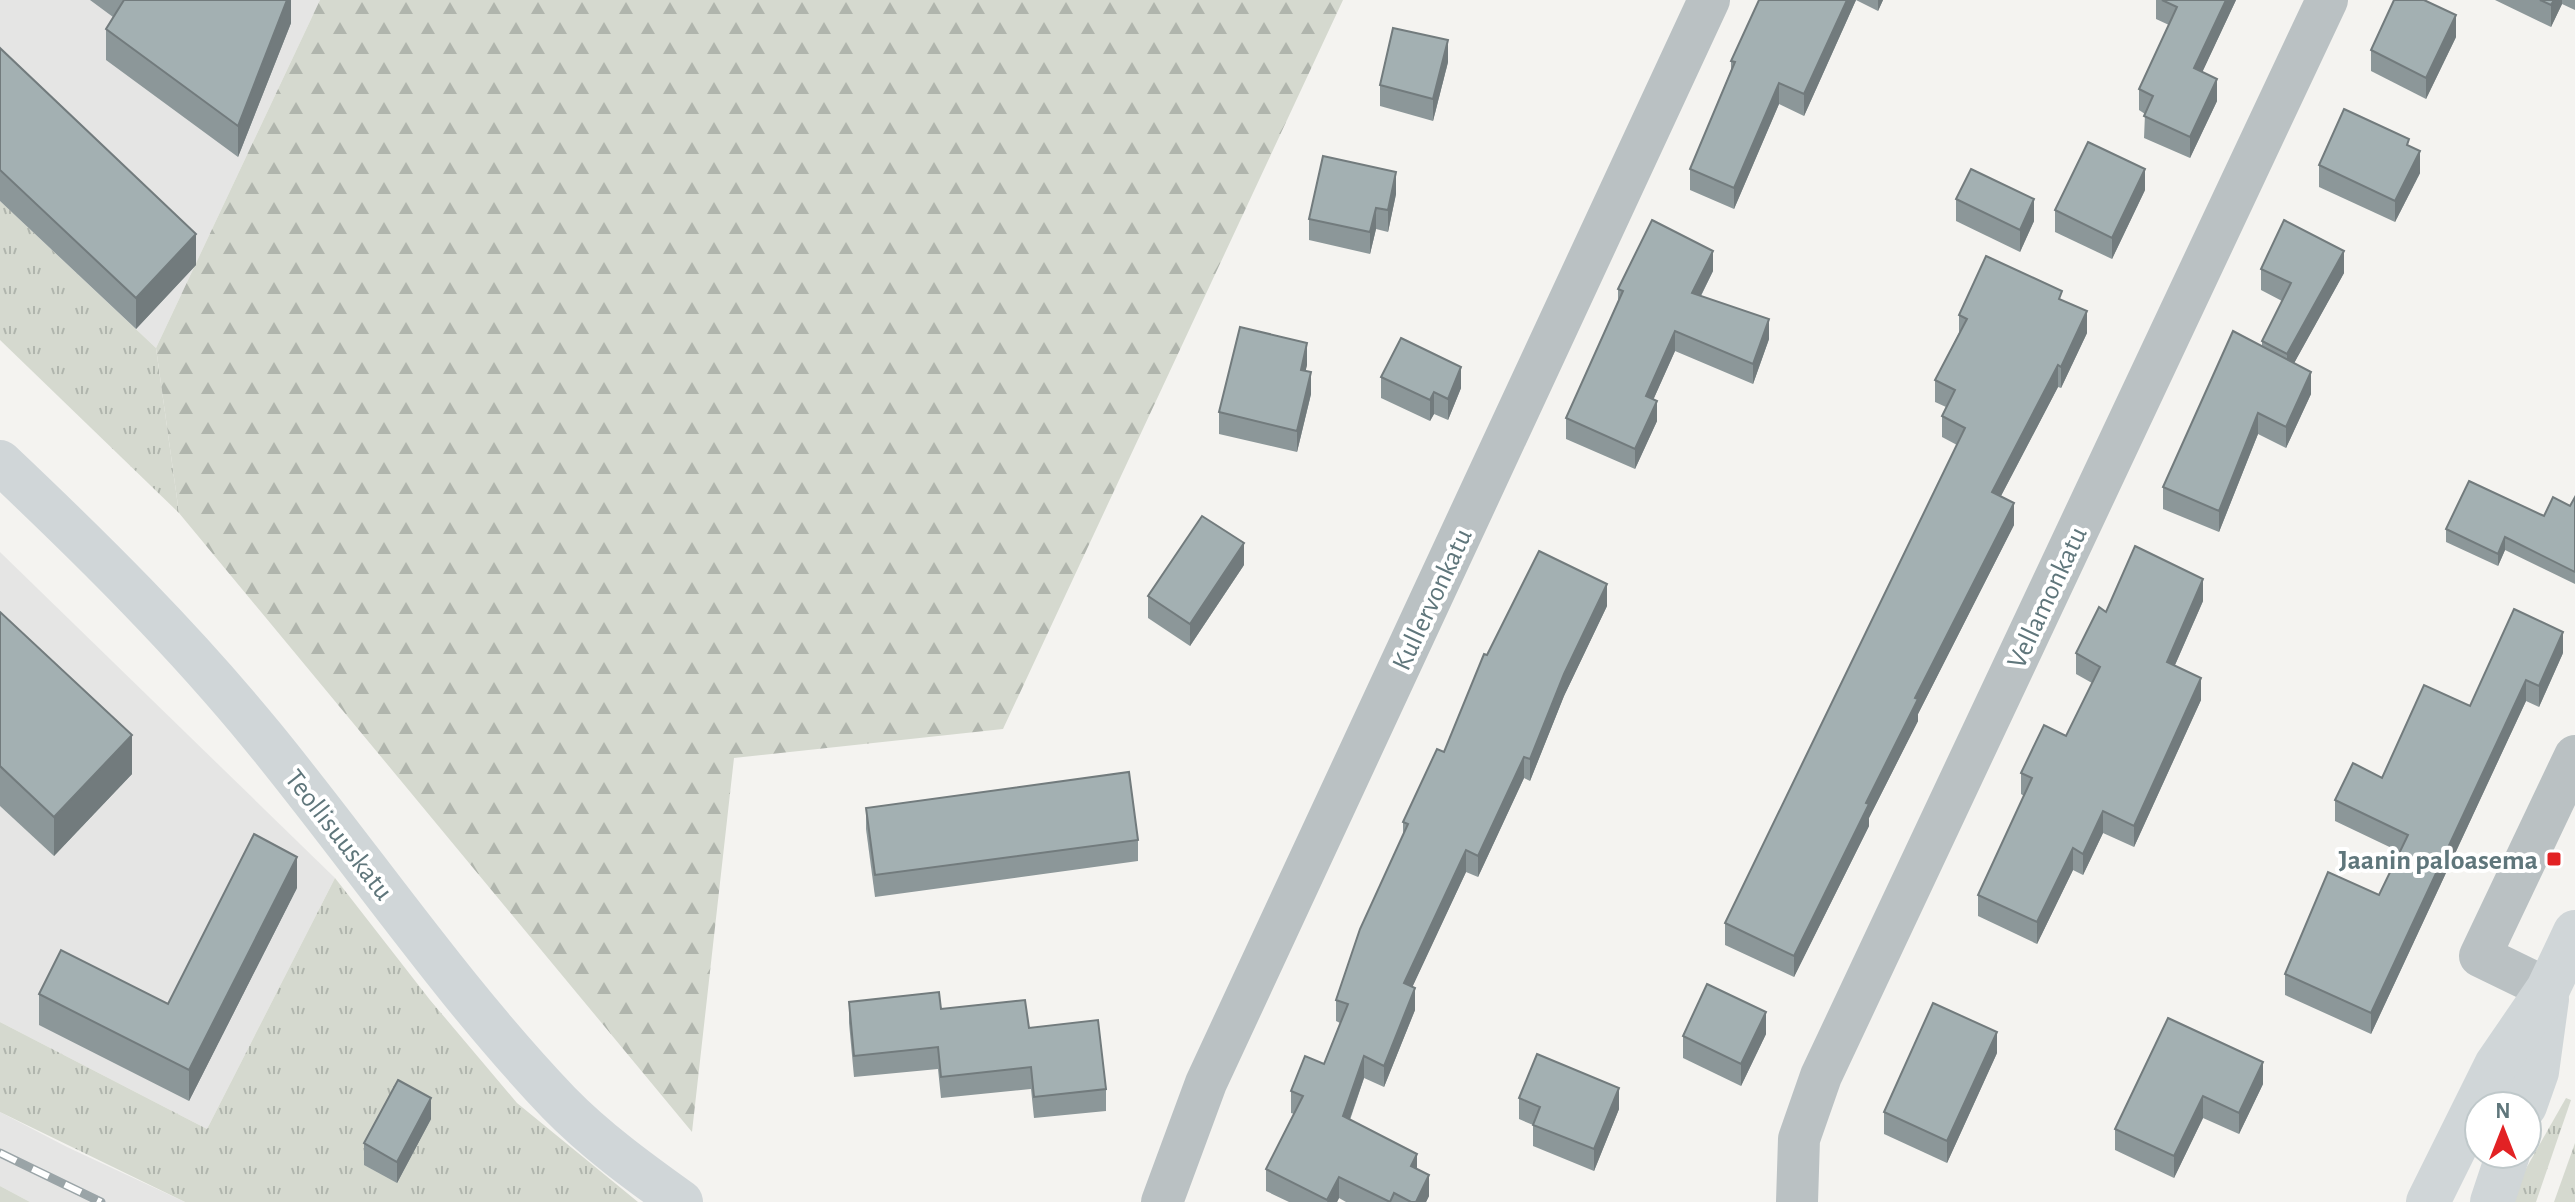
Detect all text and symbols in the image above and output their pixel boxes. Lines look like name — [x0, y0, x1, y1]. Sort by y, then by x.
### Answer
street label: Vellamonkatu — [2003, 523, 2093, 673]
street label: Kullervonkatu — [1388, 525, 1478, 675]
street label: Teollisuuskatu — [279, 765, 398, 906]
place label: Jaanin paloasema — [2338, 847, 2538, 875]
marker: Jaanin paloasema — [2545, 850, 2563, 868]
north arrow — [2463, 1090, 2543, 1170]
text: N — [2495, 1100, 2511, 1122]

